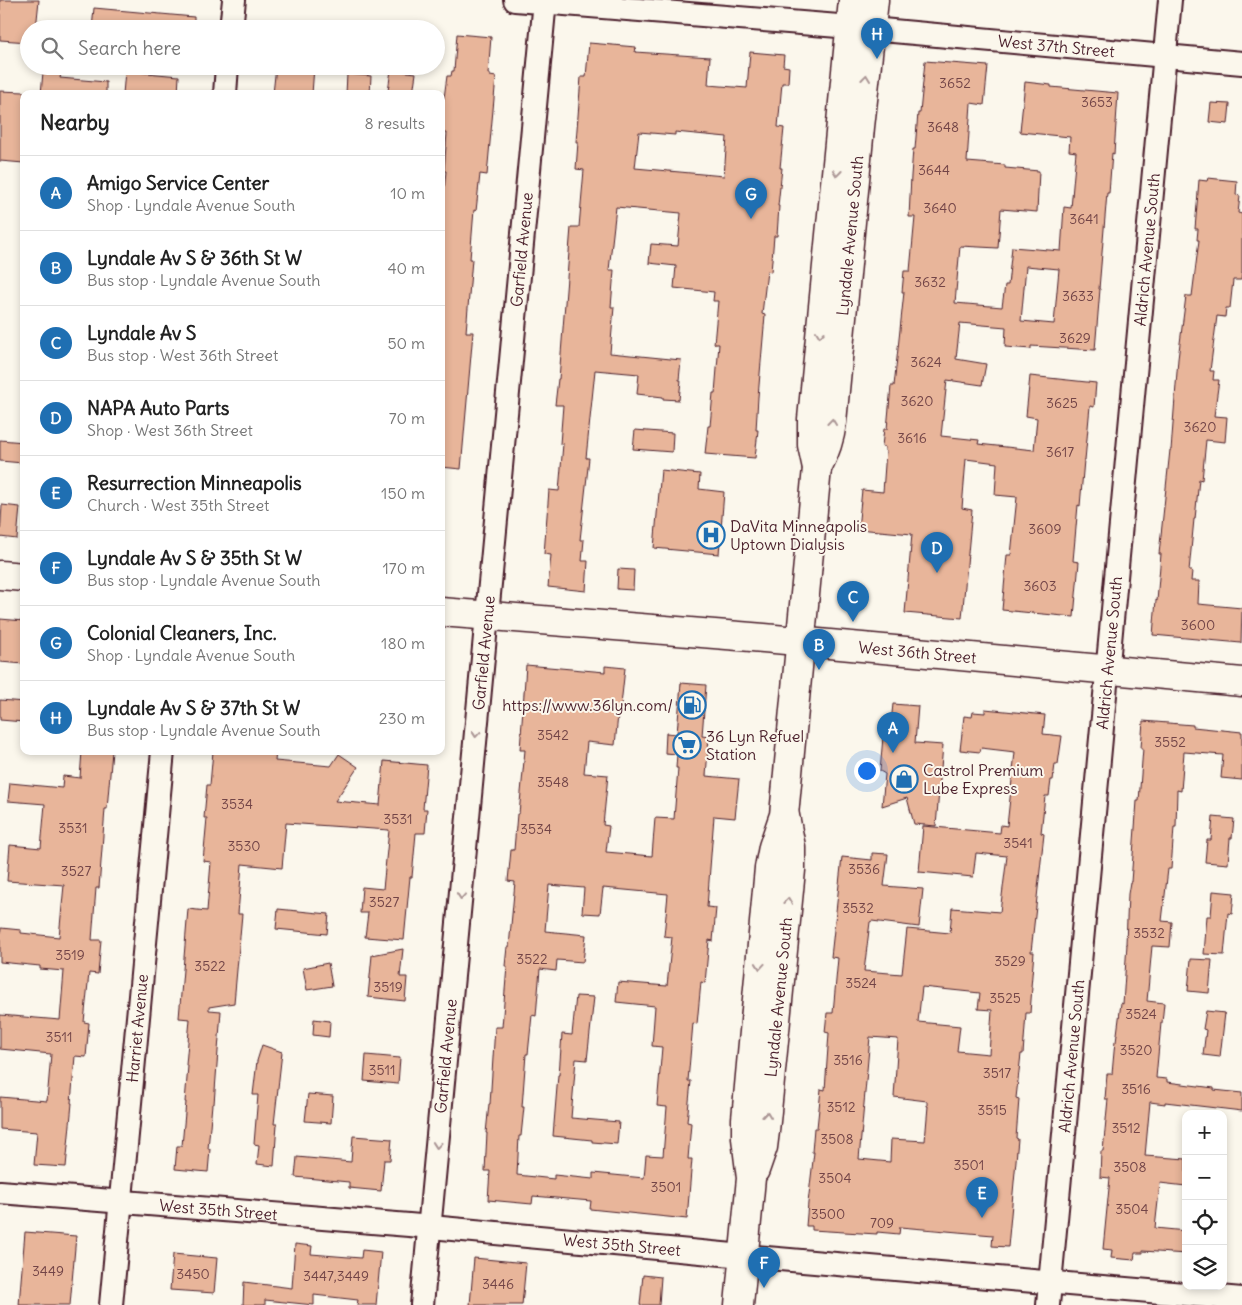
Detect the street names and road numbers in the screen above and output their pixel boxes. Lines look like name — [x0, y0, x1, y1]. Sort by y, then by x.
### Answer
street label: West 37th Street — [997, 31, 1116, 61]
street label: Lyndale Avenue South — [832, 155, 867, 317]
street label: Aldrich Avenue South — [1130, 172, 1164, 327]
street label: Garfield Avenue — [506, 191, 537, 308]
street label: Aldrich Avenue South — [1092, 575, 1126, 730]
street label: Garfield Avenue — [468, 595, 499, 711]
street label: West 36th Street — [857, 637, 978, 668]
street label: Lyndale Avenue South — [760, 916, 796, 1078]
street label: Harriet Avenue — [122, 973, 152, 1083]
street label: Aldrich Avenue South — [1054, 978, 1088, 1134]
street label: Garfield Avenue — [430, 998, 461, 1114]
street label: West 35th Street — [158, 1195, 279, 1224]
street label: West 35th Street — [562, 1229, 682, 1260]

